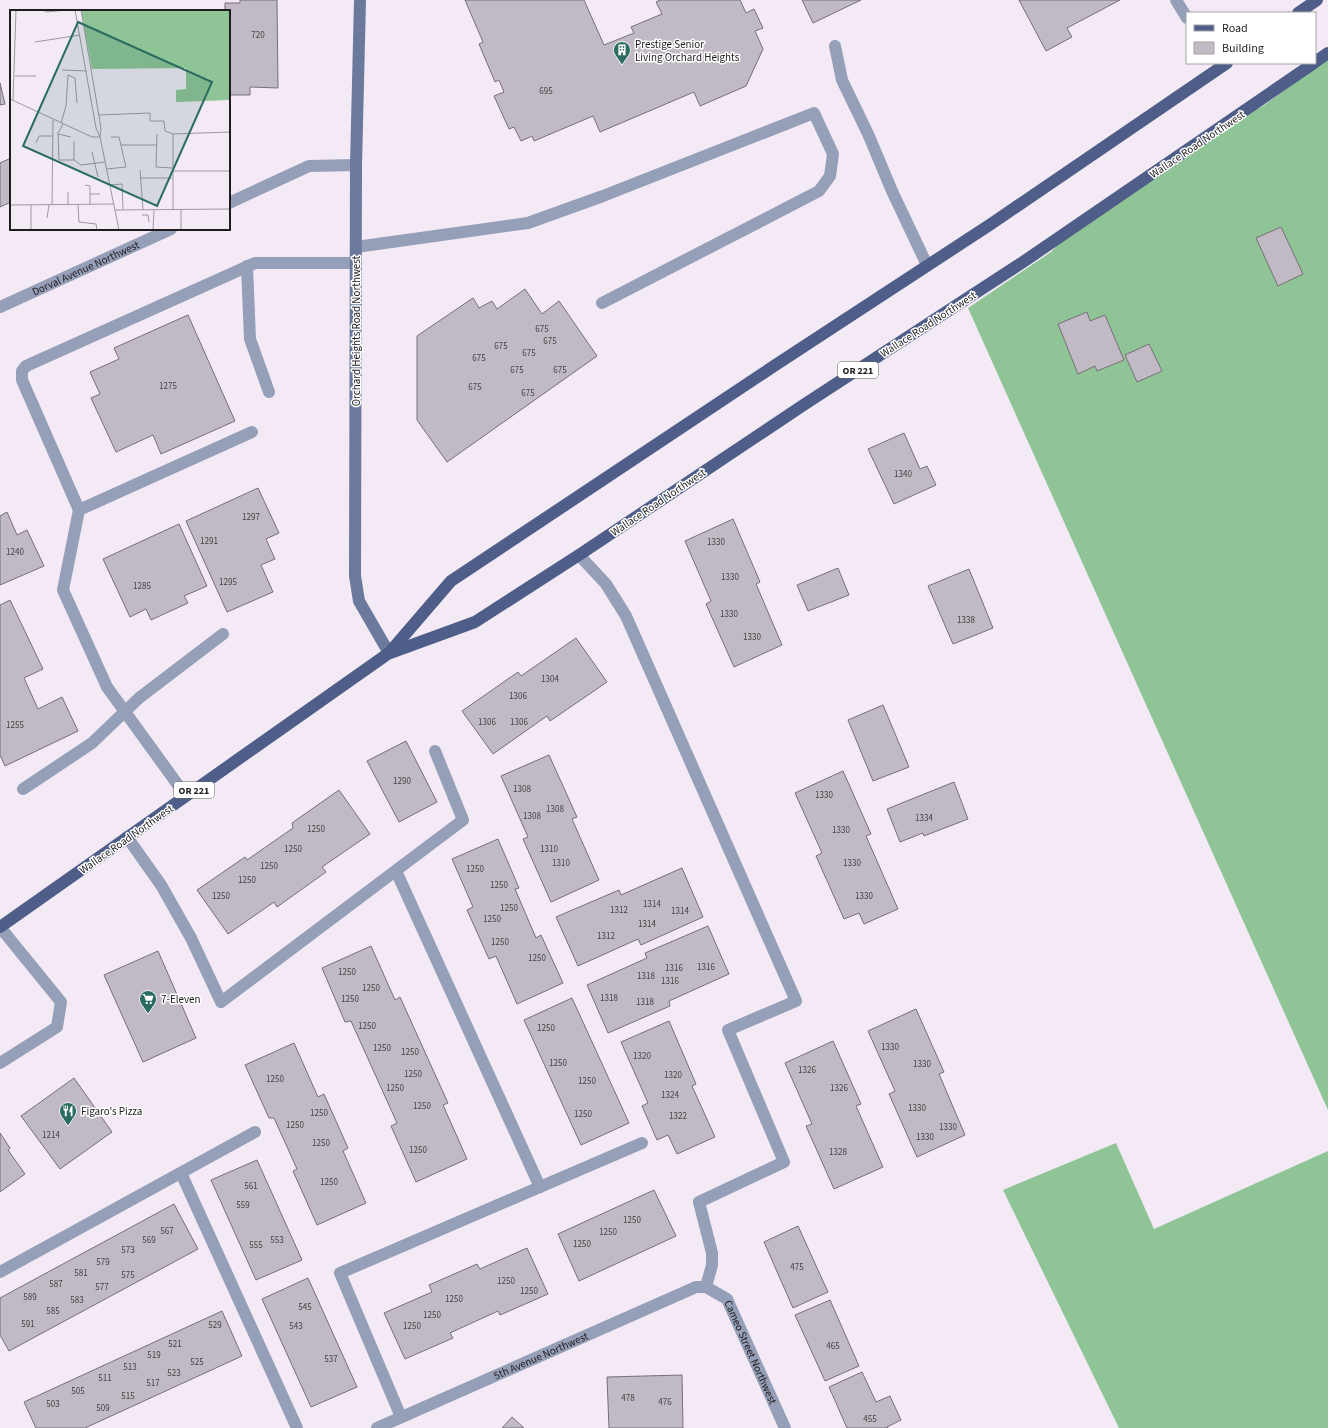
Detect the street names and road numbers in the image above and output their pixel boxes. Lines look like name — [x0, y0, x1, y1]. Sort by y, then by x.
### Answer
street label: Wallace Road Northwest — [1147, 107, 1248, 182]
street label: Dorval Avenue Northwest — [30, 237, 142, 299]
street label: Orchard Heights Road Northwest — [349, 255, 364, 406]
street label: Wallace Road Northwest — [877, 288, 979, 361]
road number: OR 221 — [838, 362, 878, 378]
street label: Wallace Road Northwest — [608, 465, 709, 540]
road number: OR 221 — [174, 782, 214, 798]
street label: Wallace Road Northwest — [76, 801, 176, 878]
street label: Cameo Street Northwest — [720, 1298, 780, 1407]
street label: 5th Avenue Northwest — [491, 1329, 591, 1383]

